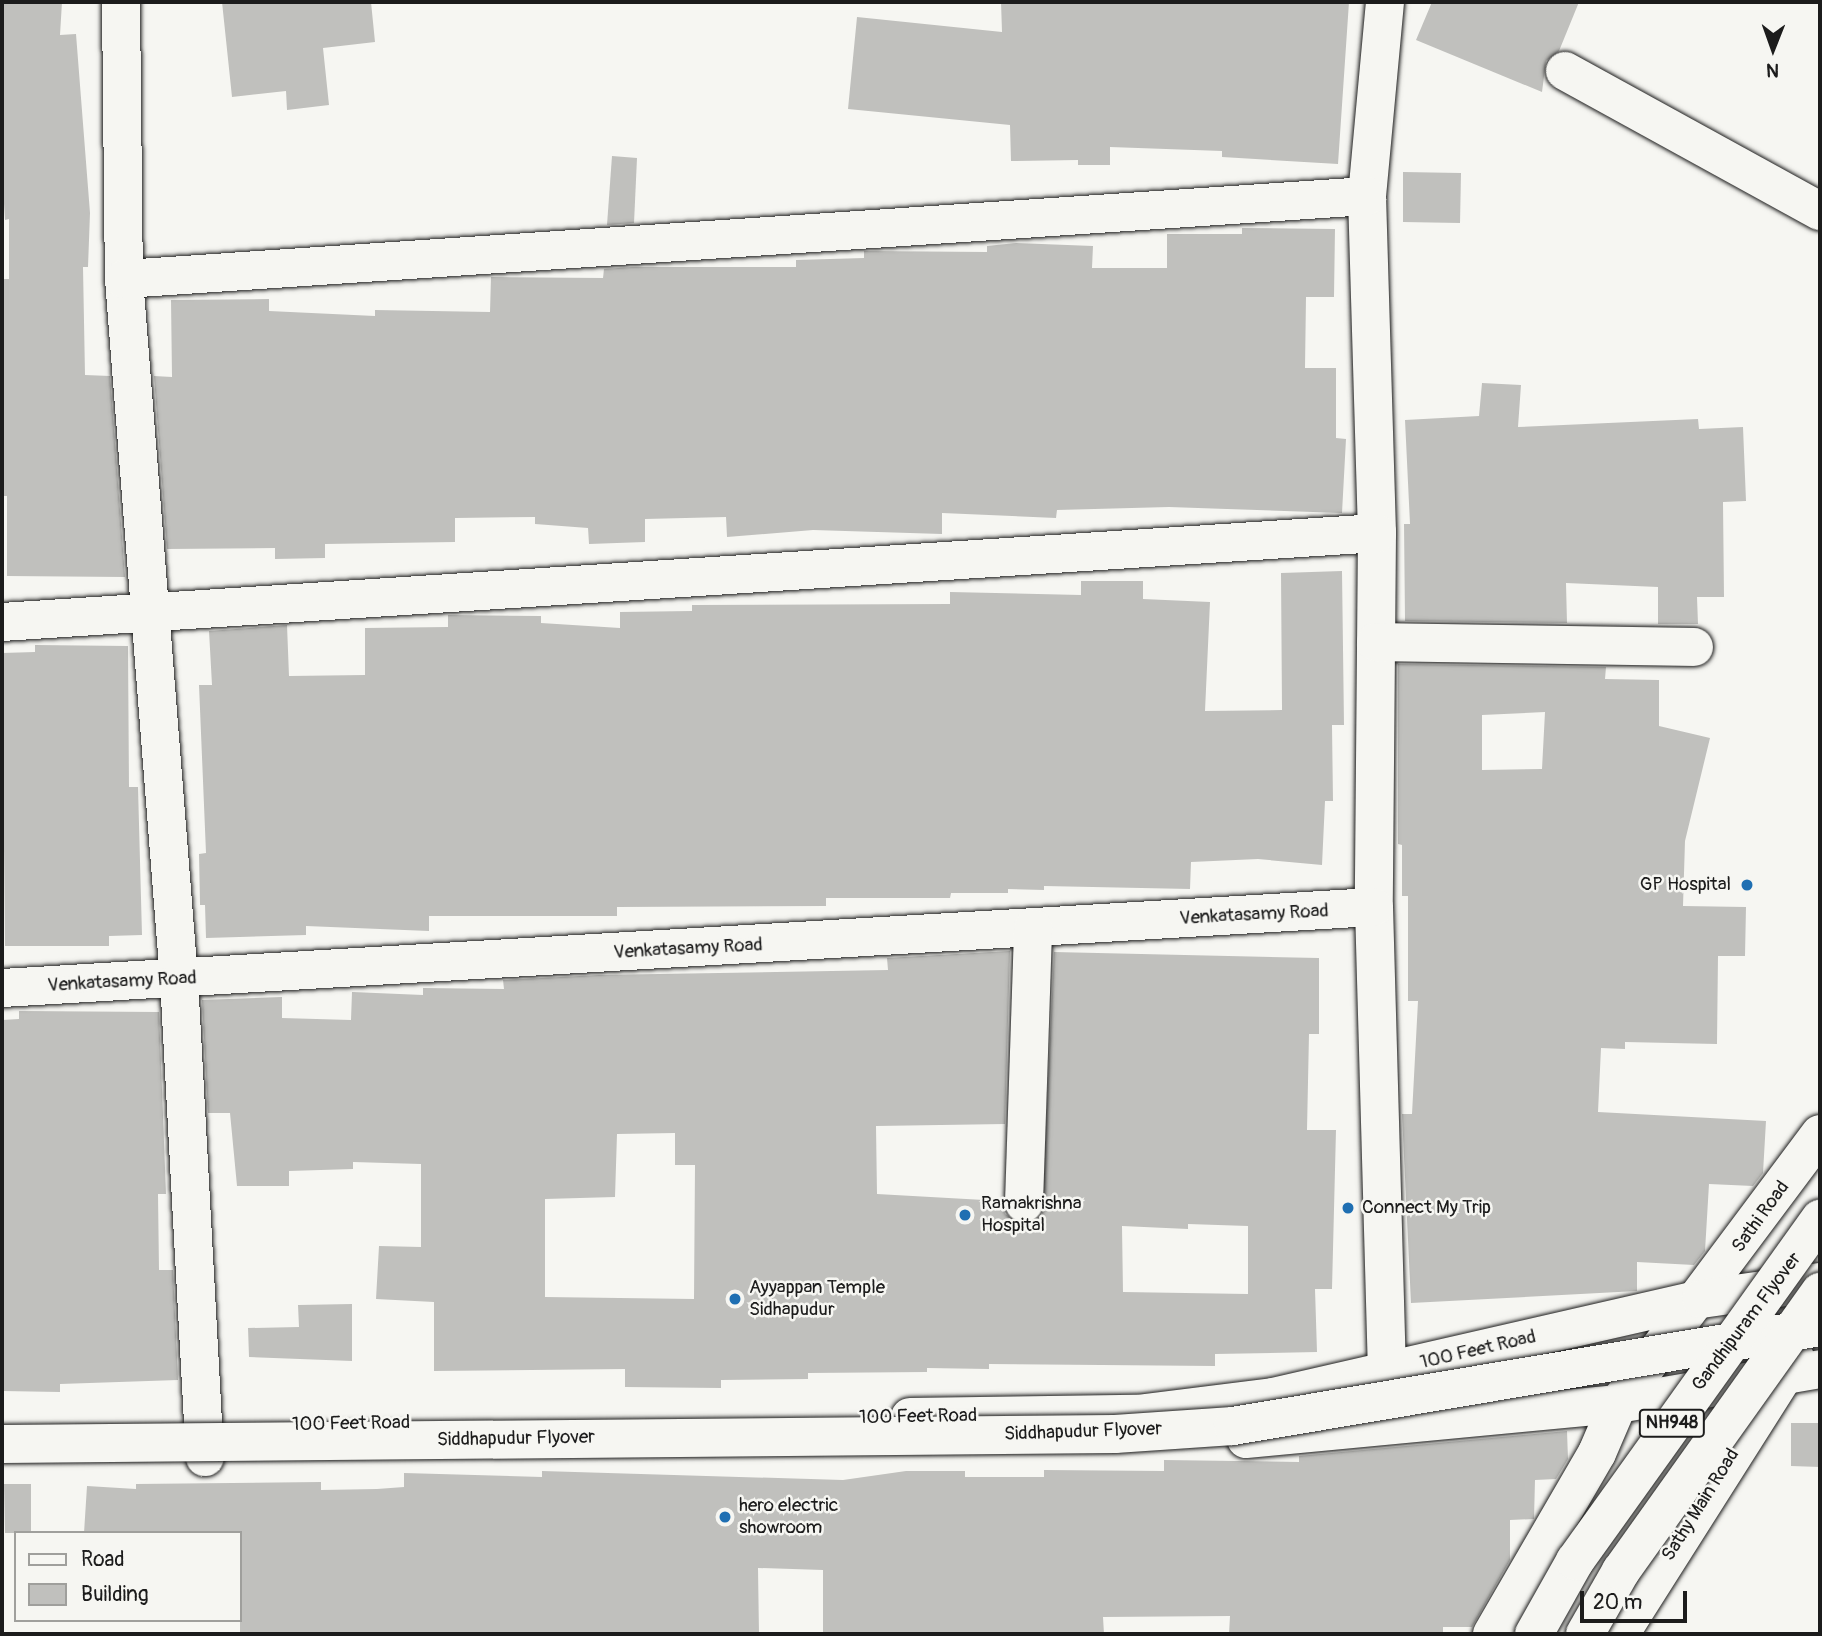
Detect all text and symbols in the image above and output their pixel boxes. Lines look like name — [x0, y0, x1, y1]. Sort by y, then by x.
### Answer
north arrow — [1738, 14, 1808, 84]
text: N — [1766, 58, 1779, 82]
place label: GP Hospital — [1640, 874, 1731, 896]
marker: GP Hospital — [1737, 875, 1757, 895]
street label: Venkatasamy Road — [1179, 900, 1329, 930]
street label: Venkatasamy Road — [613, 934, 763, 964]
street label: Venkatasamy Road — [47, 967, 197, 997]
street label: Sathi Road — [1727, 1177, 1795, 1257]
place label: Ramakrishna Hospital — [981, 1193, 1082, 1237]
place label: Connect My Trip — [1362, 1197, 1491, 1219]
marker: Connect My Trip — [1340, 1200, 1356, 1216]
marker: Ramakrishna Hospital — [955, 1205, 975, 1225]
street label: Gandhipuram Flyover — [1687, 1248, 1807, 1396]
place label: Ayyappan Temple Sidhapudur — [749, 1277, 885, 1321]
marker: Ayyappan Temple Sidhapudur — [727, 1291, 743, 1307]
street label: 100 Feet Road — [1418, 1326, 1538, 1374]
street label: 100 Feet Road — [859, 1405, 977, 1429]
road number: NH948 — [1639, 1408, 1705, 1438]
street label: 100 Feet Road — [292, 1412, 410, 1436]
street label: Siddhapudur Flyover — [1004, 1418, 1162, 1446]
street label: Siddhapudur Flyover — [437, 1426, 595, 1452]
street label: Sathy Main Road — [1657, 1445, 1745, 1565]
place label: hero electric showroom — [739, 1495, 838, 1539]
marker: hero electric showroom — [717, 1509, 733, 1525]
legend — [14, 1531, 242, 1622]
text: Road — [81, 1546, 125, 1573]
scale bar — [1584, 1576, 1691, 1620]
text: Building — [81, 1581, 148, 1608]
text: 20 m — [1593, 1589, 1642, 1616]

